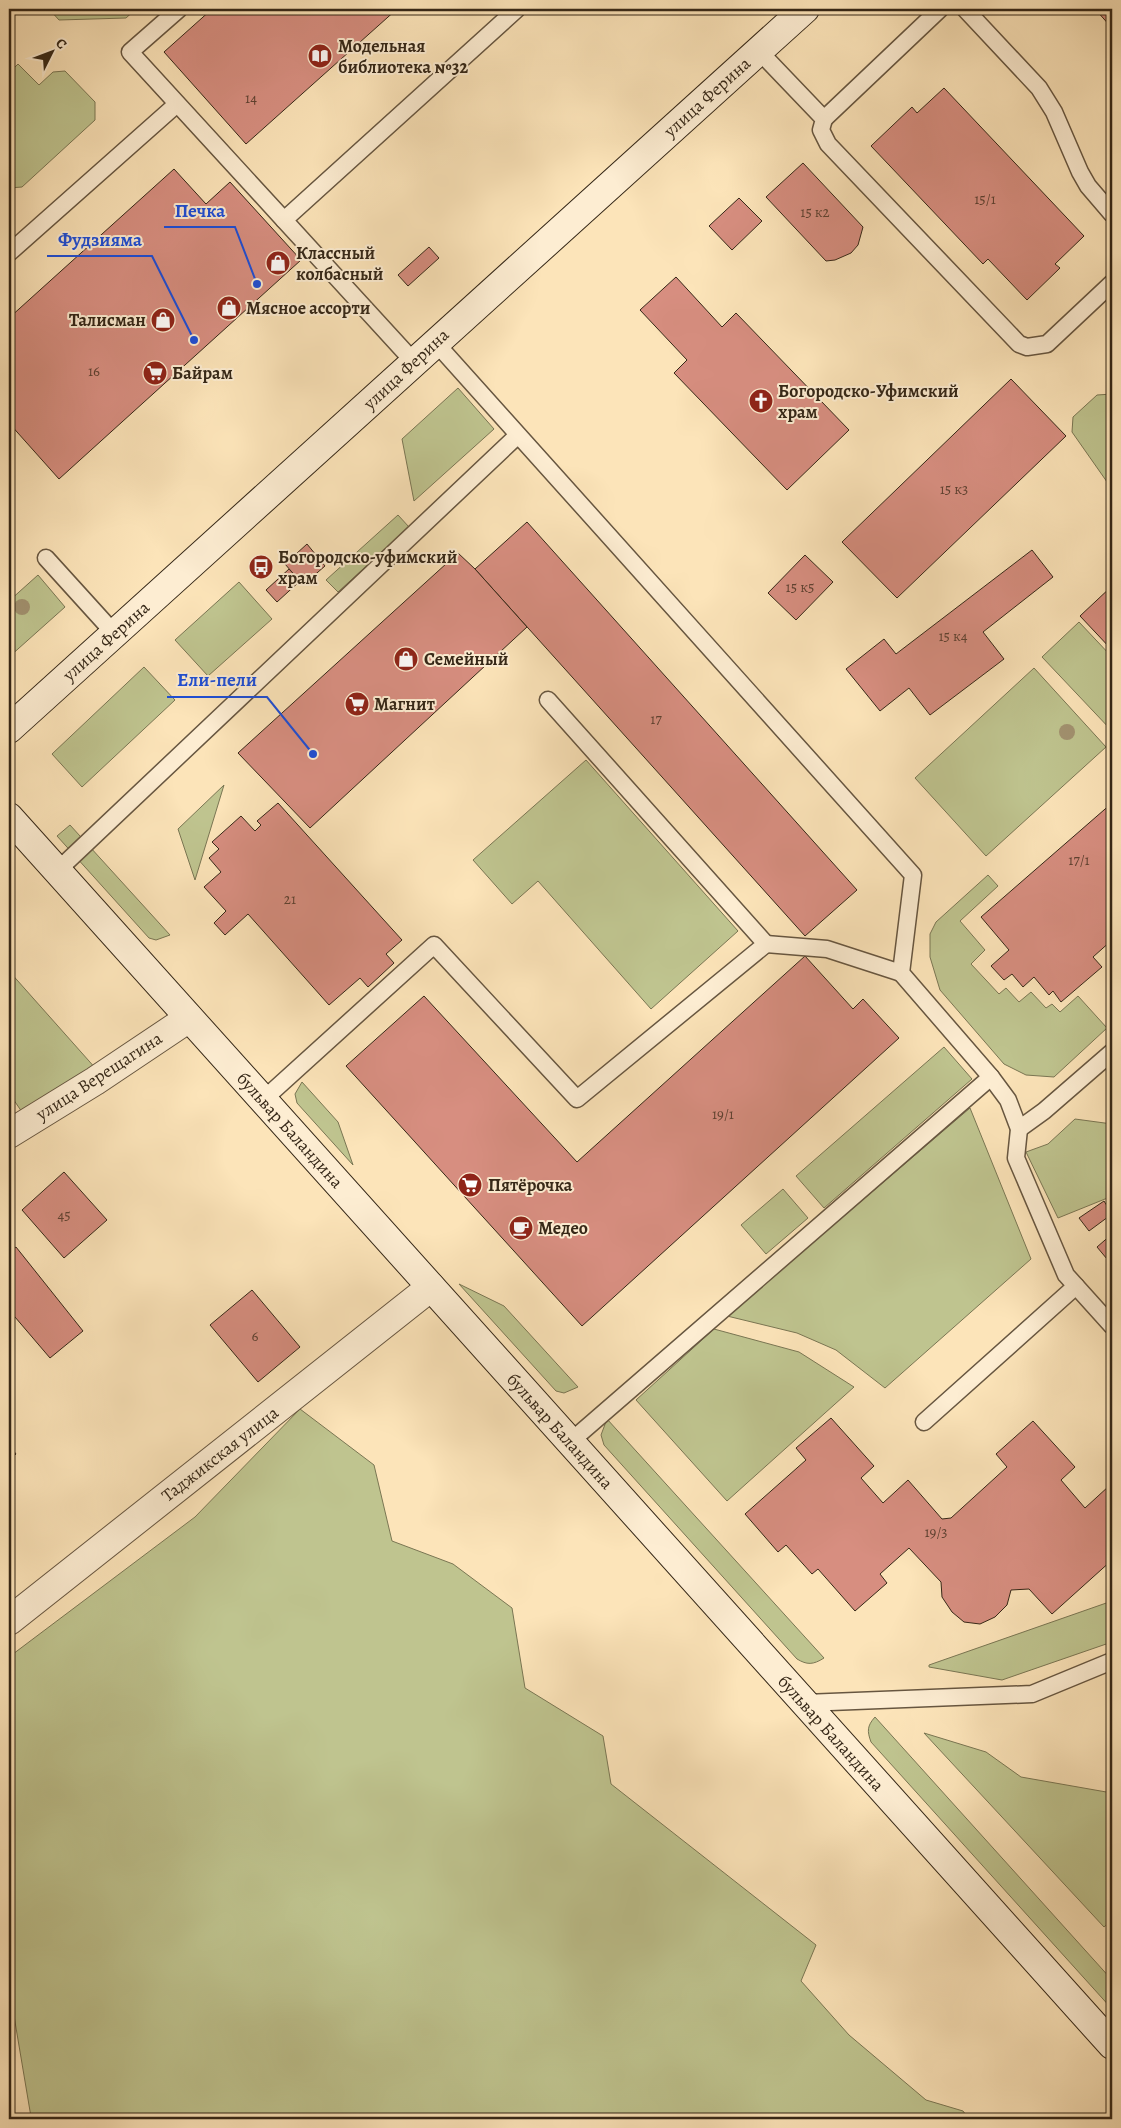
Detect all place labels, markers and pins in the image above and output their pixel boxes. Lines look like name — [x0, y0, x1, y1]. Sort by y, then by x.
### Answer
place label: Модельная библиотека №32 — [338, 34, 468, 79]
library icon: Модельная библиотека №32 — [307, 43, 333, 69]
callout: Печка — [164, 193, 235, 227]
callout: Фудзияма — [47, 222, 152, 256]
place label: Классный колбасный — [296, 241, 384, 286]
shop icon: Классный колбасный — [265, 250, 291, 276]
shop icon: Мясное ассорти — [216, 295, 242, 321]
place label: Мясное ассорти — [246, 296, 371, 320]
shop icon: Талисман — [150, 307, 176, 333]
place label: Талисман — [69, 308, 146, 332]
supermarket icon: Байрам — [142, 360, 168, 386]
place label: Байрам — [172, 361, 233, 385]
place label: Богородско-Уфимский храм — [778, 379, 959, 424]
church icon: Богородско-Уфимский храм — [748, 388, 774, 414]
place label: Богородско-уфимский храм — [278, 545, 458, 590]
bus stop icon: Богородско-уфимский храм — [248, 554, 274, 580]
shop icon: Семейный — [393, 646, 419, 672]
place label: Семейный — [424, 647, 509, 671]
callout: Ели-пели — [167, 663, 267, 697]
supermarket icon: Магнит — [344, 691, 370, 717]
place label: Магнит — [374, 692, 435, 716]
supermarket icon: Пятёрочка — [457, 1172, 483, 1198]
place label: Пятёрочка — [488, 1173, 573, 1197]
cafe icon: Медео — [508, 1215, 534, 1241]
place label: Медео — [538, 1216, 588, 1240]

